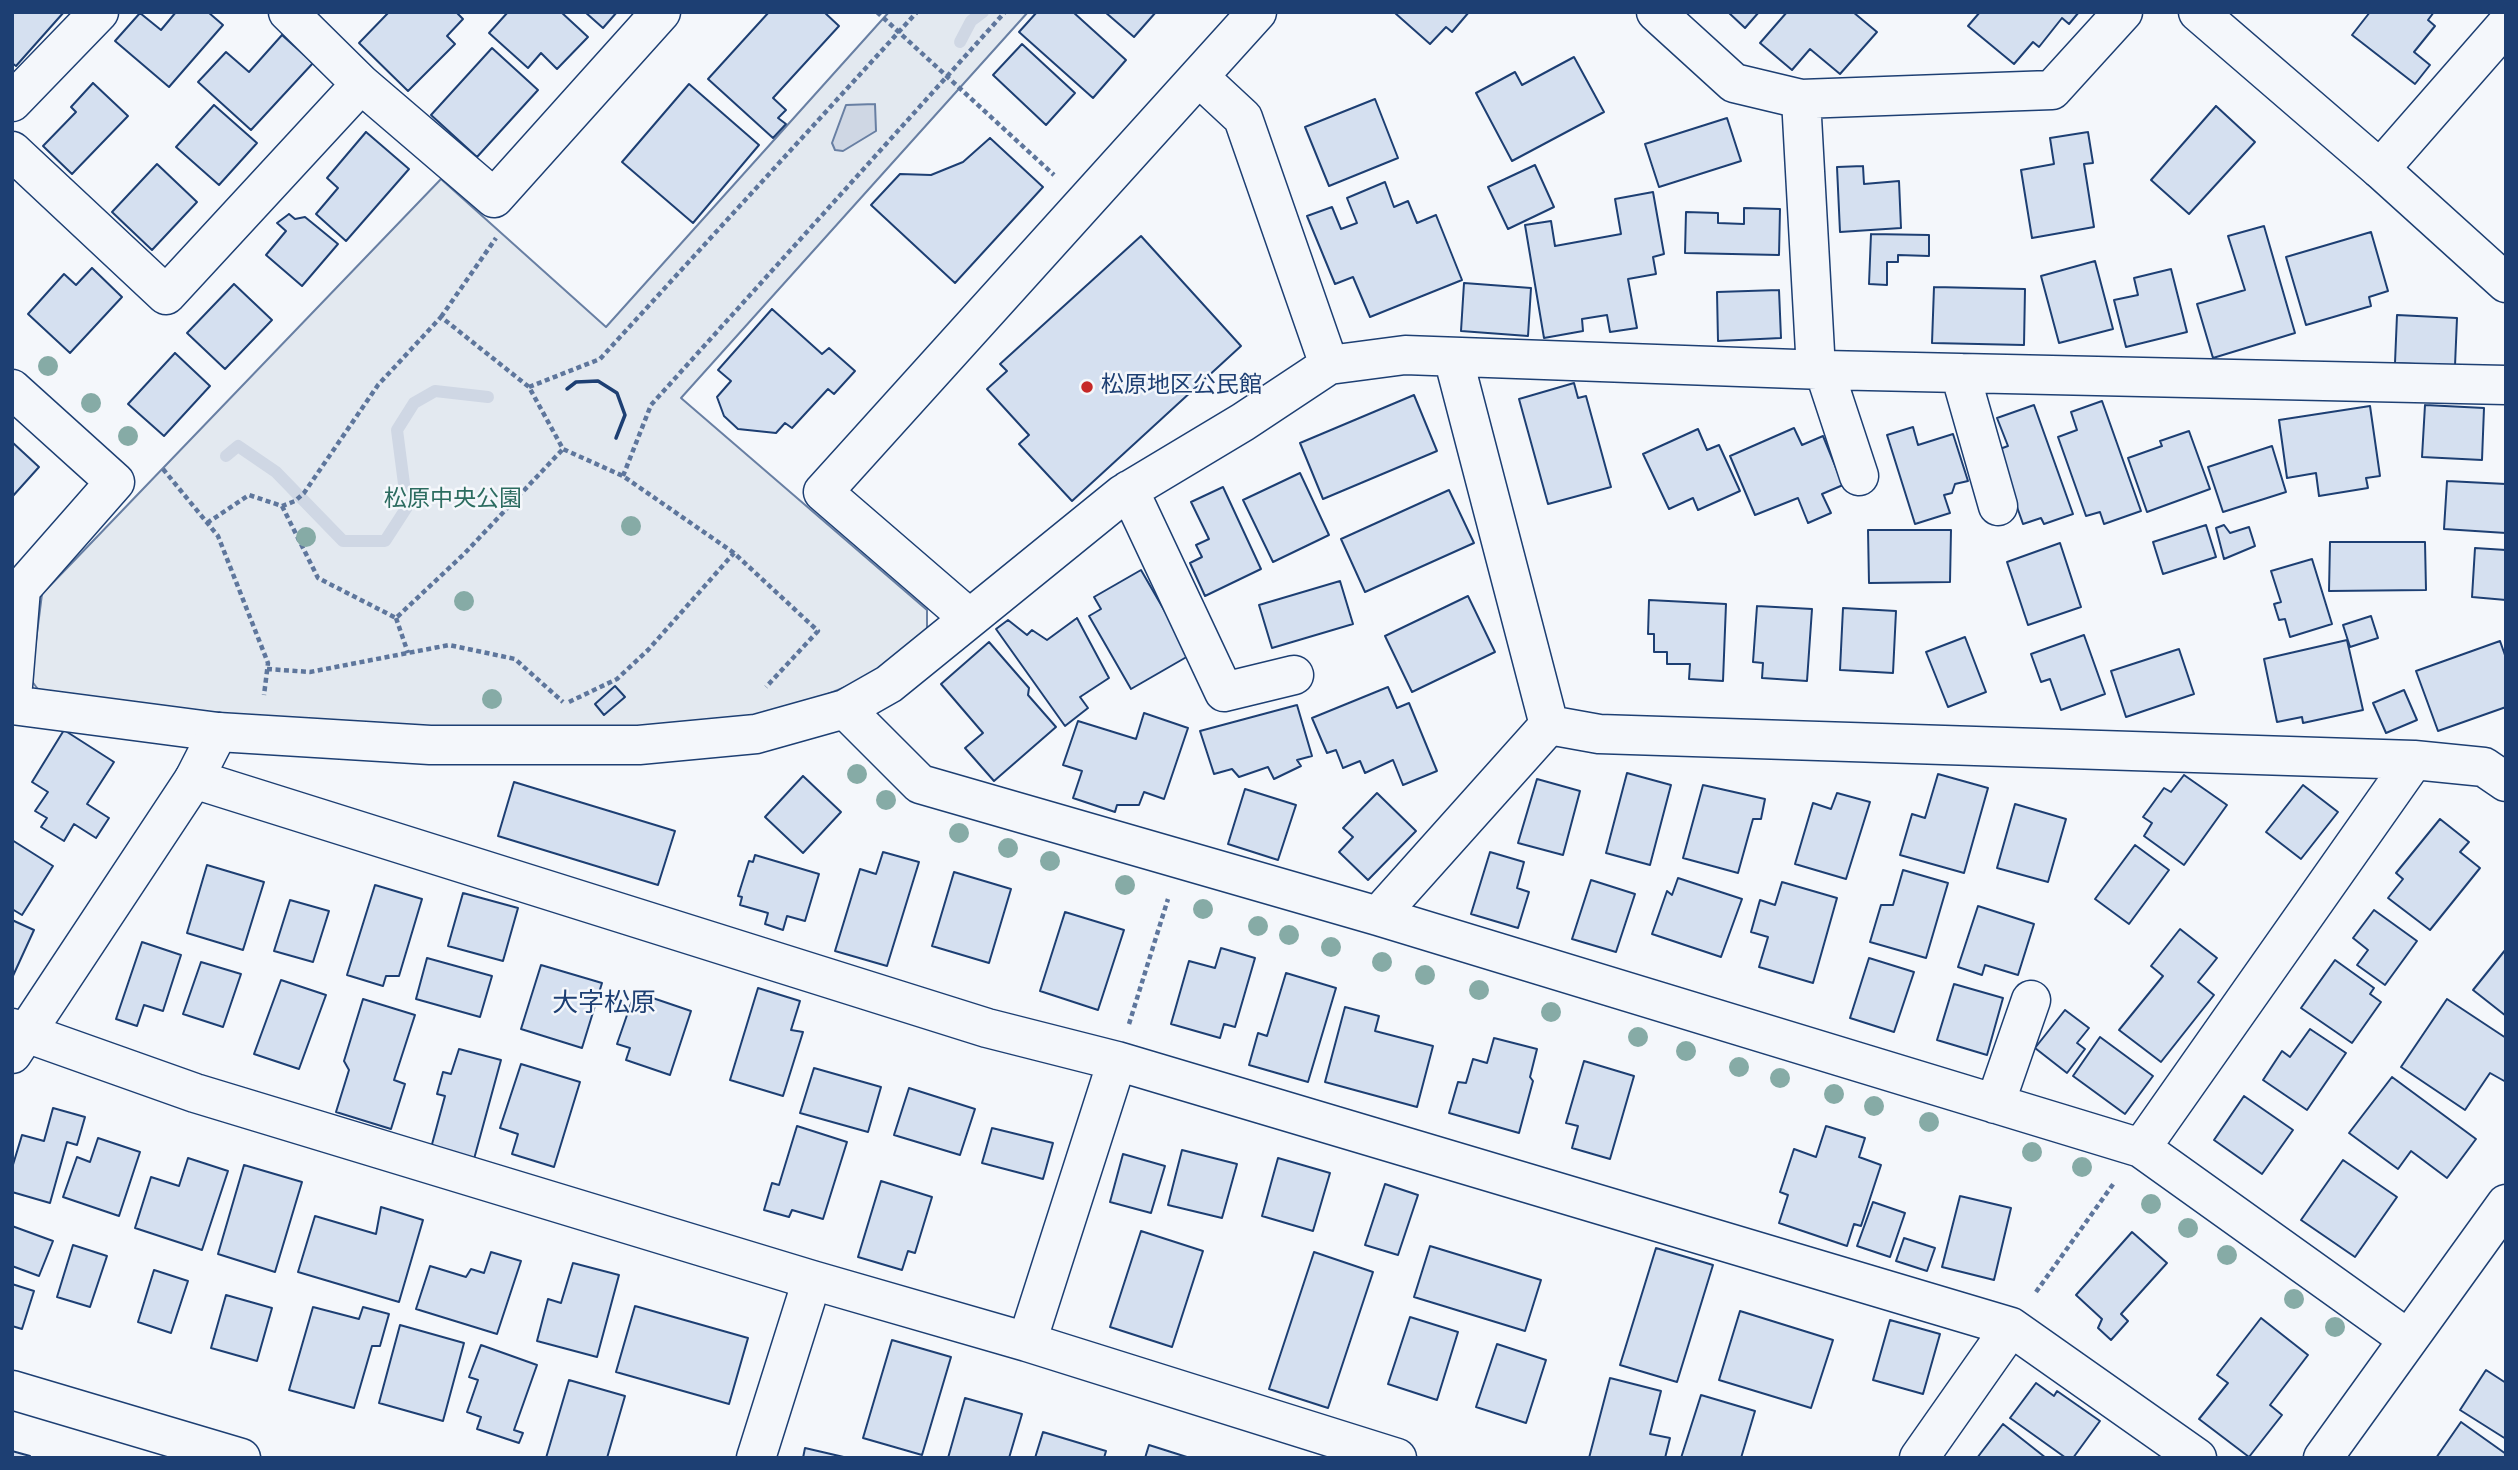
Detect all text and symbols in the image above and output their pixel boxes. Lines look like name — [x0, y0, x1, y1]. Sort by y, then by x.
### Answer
place label: 松原地区公民館 — [1101, 373, 1262, 401]
marker: 松原地区公民館 — [1079, 379, 1095, 395]
park label: 松原中央公園 — [384, 487, 522, 515]
district label: 大字松原 — [552, 990, 656, 1022]

